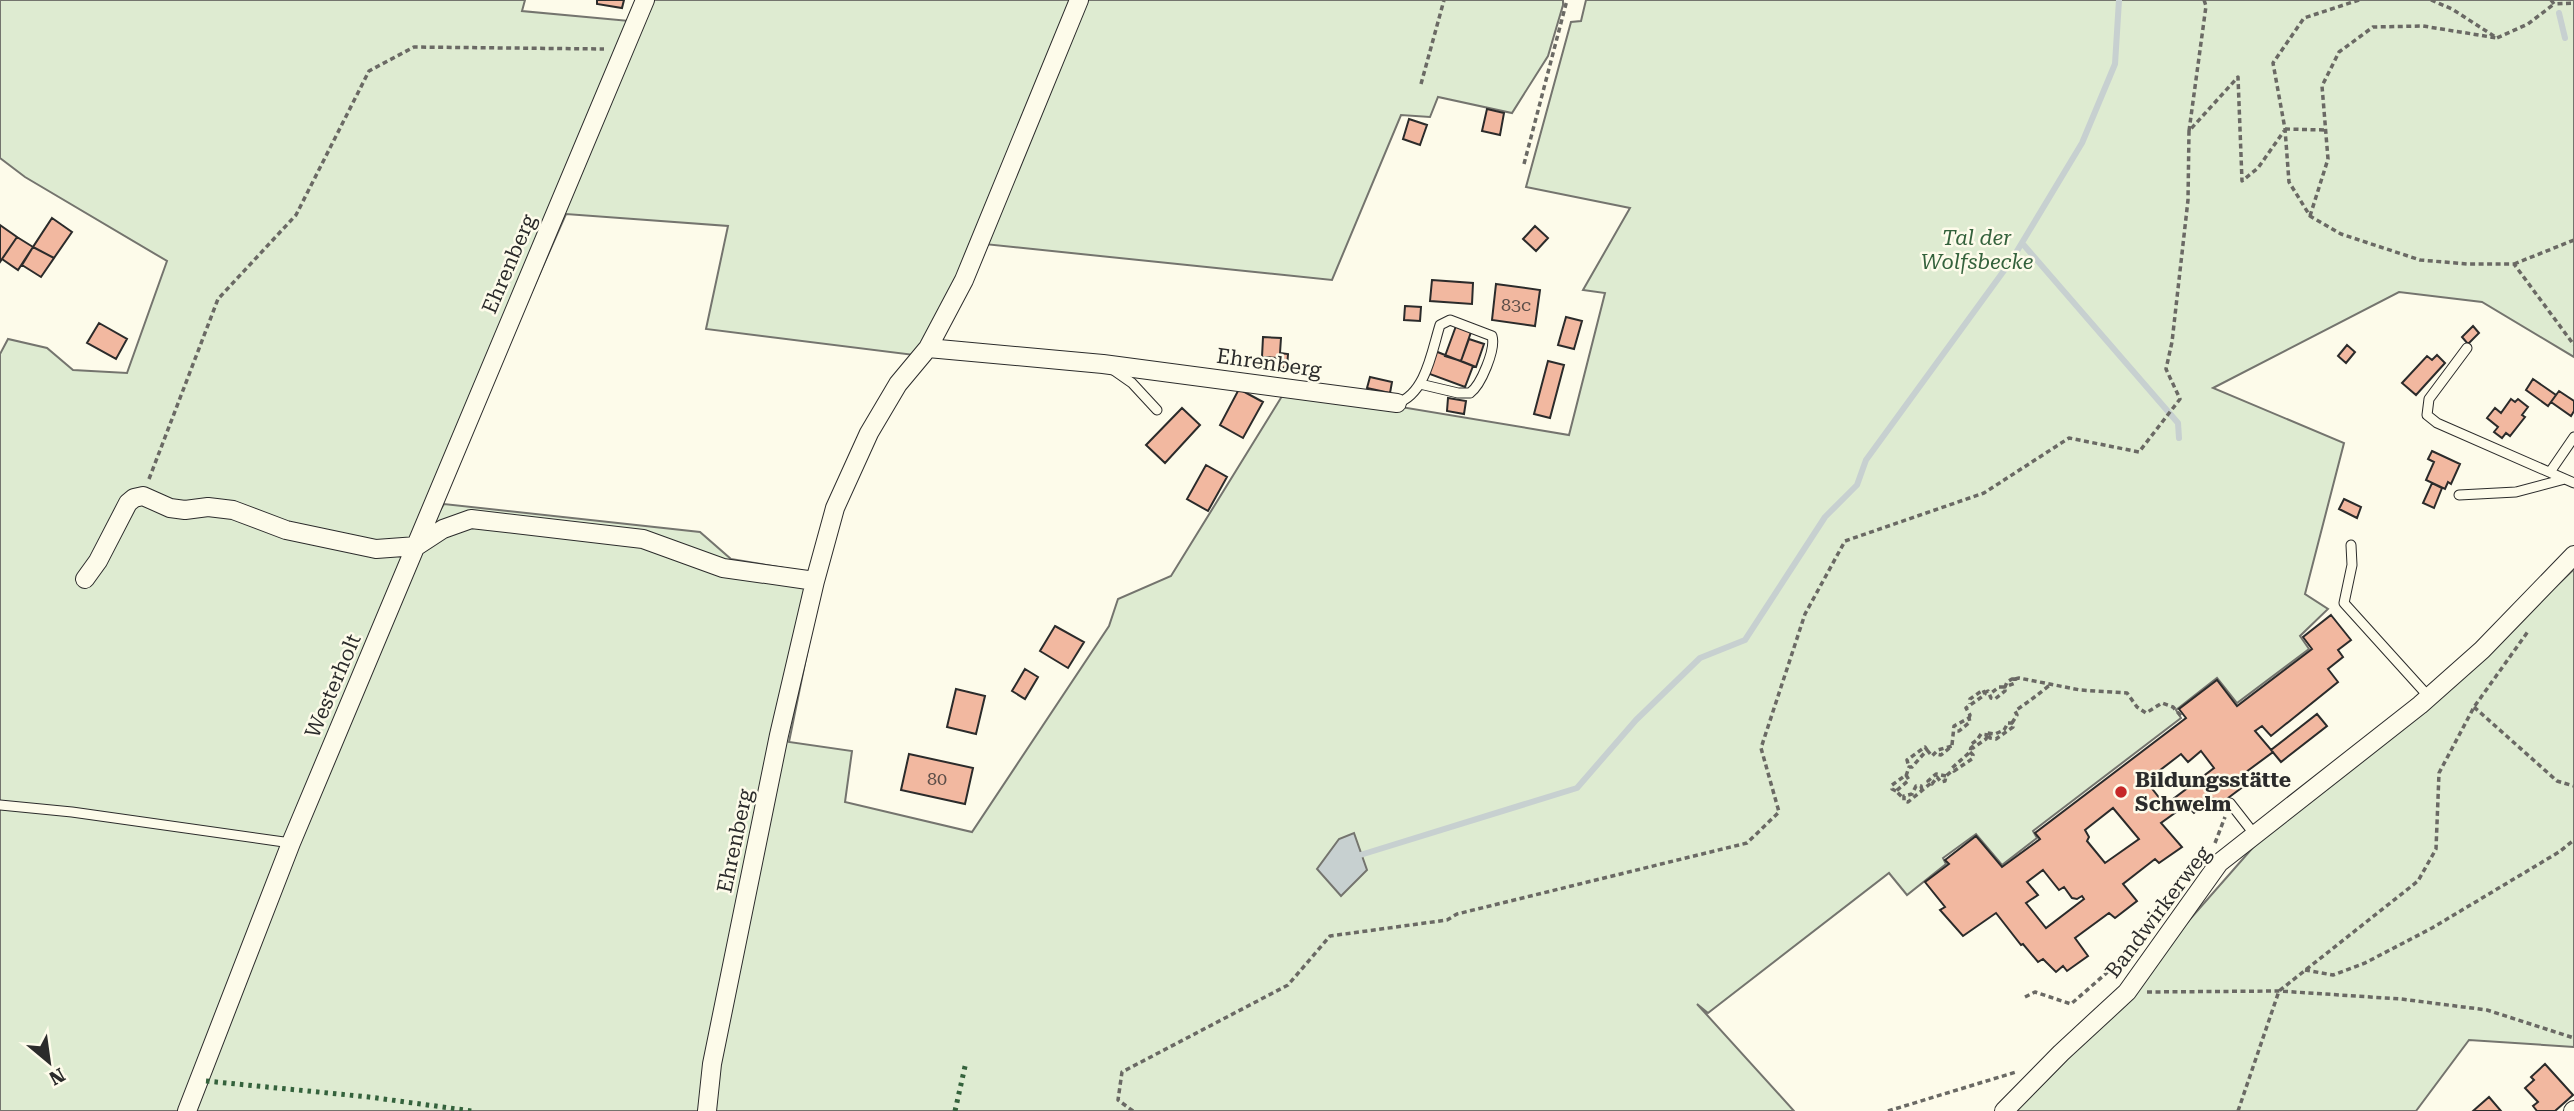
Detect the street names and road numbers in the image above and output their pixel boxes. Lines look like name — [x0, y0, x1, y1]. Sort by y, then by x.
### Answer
street label: Ehrenberg — [477, 211, 541, 317]
street label: Ehrenberg — [1215, 344, 1323, 382]
street label: Westerholt — [300, 630, 366, 742]
street label: Ehrenberg — [712, 787, 758, 895]
street label: Bandwirkerweg — [2101, 841, 2215, 983]

